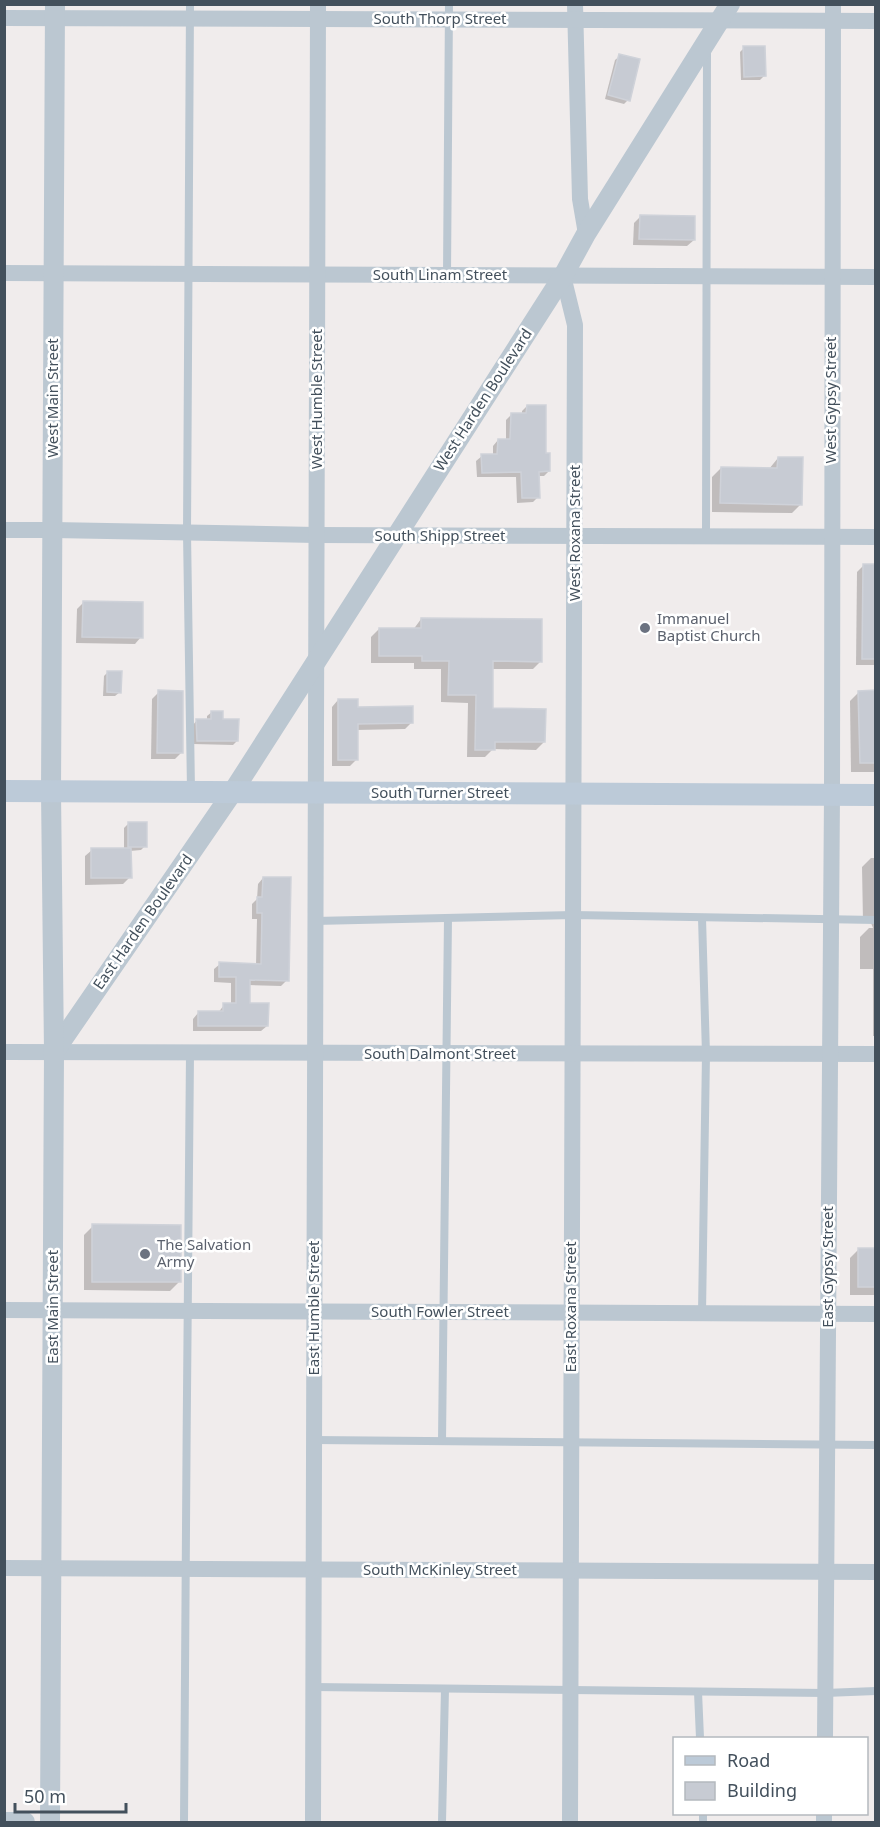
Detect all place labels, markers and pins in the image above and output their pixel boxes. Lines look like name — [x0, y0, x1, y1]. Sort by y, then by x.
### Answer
place label: Immanuel Baptist Church — [657, 608, 761, 645]
marker: Immanuel Baptist Church — [638, 621, 652, 635]
place label: The Salvation Army — [157, 1234, 251, 1271]
marker: The Salvation Army — [138, 1247, 152, 1261]

